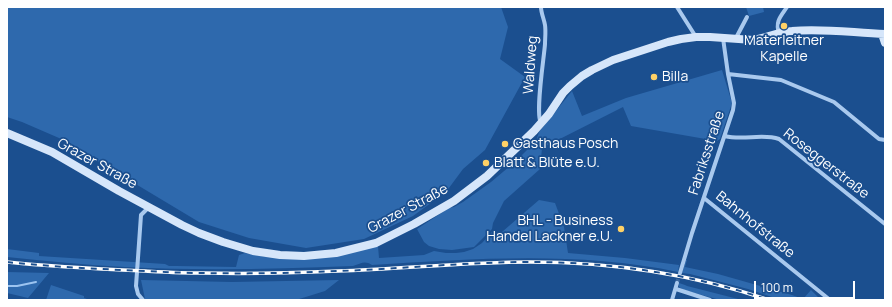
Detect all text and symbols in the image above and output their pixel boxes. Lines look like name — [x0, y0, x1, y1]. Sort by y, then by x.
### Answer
marker: Materleitner Kapelle — [779, 21, 789, 31]
place label: Materleitner Kapelle — [744, 33, 824, 66]
street label: Waldweg — [521, 35, 541, 95]
place label: Billa — [662, 69, 688, 85]
marker: Billa — [649, 72, 659, 82]
street label: Fabriksstraße — [686, 109, 728, 197]
street label: Roseggerstraße — [780, 125, 872, 203]
street label: Grazer Straße — [54, 135, 140, 193]
place label: Gasthaus Posch — [513, 136, 618, 152]
marker: Gasthaus Posch — [500, 139, 510, 149]
place label: Blatt & Blüte e.U. — [494, 155, 600, 171]
marker: Blatt & Blüte e.U. — [481, 158, 491, 168]
street label: Grazer Straße — [365, 181, 451, 237]
street label: Bahnhofstraße — [712, 188, 798, 262]
place label: BHL - Business Handel Lackner e.U. — [486, 213, 613, 246]
marker: BHL - Business Handel Lackner e.U. — [616, 224, 626, 234]
scale bar — [756, 273, 857, 299]
text: 100 m — [761, 279, 793, 296]

